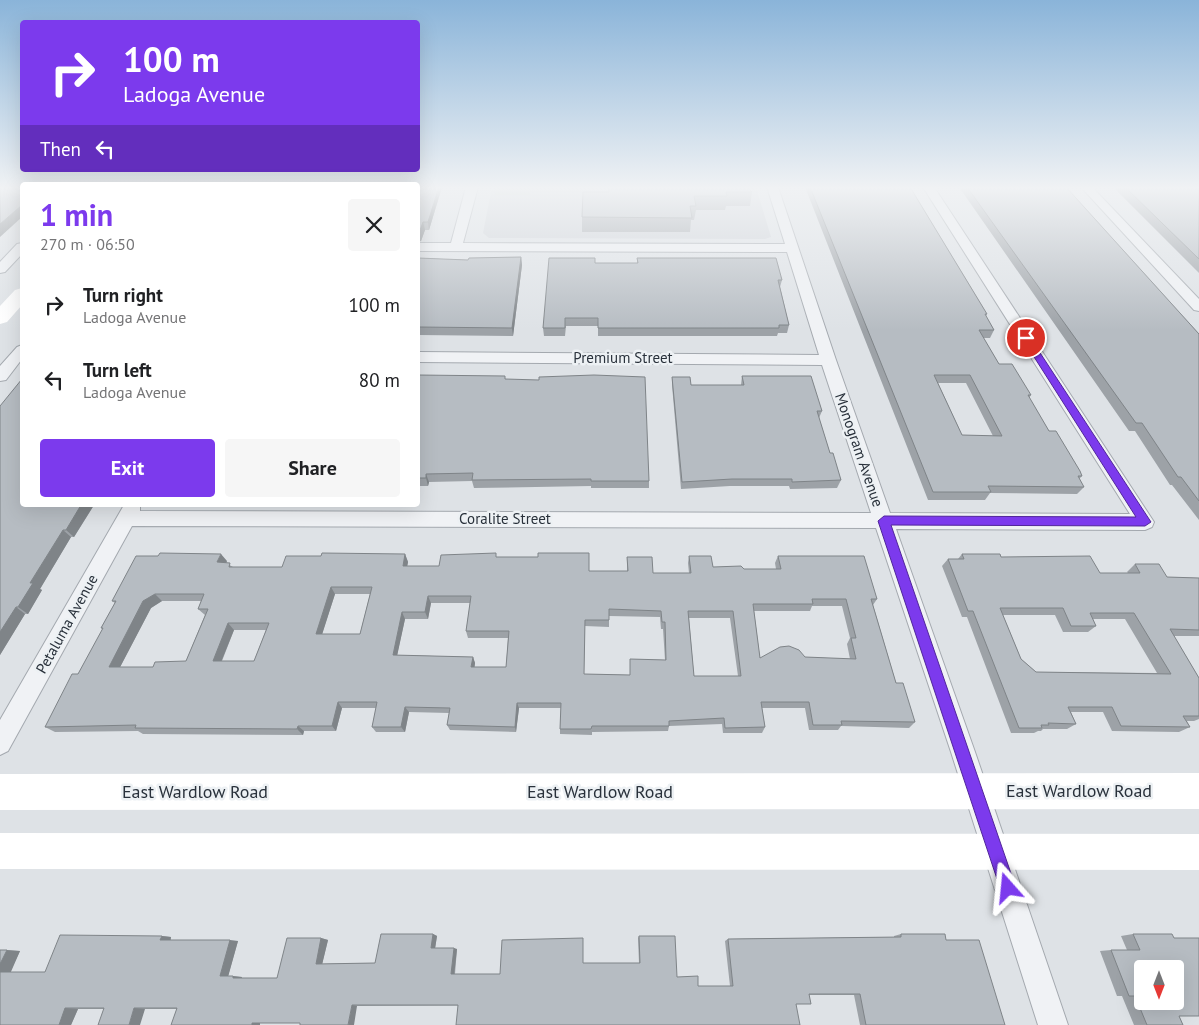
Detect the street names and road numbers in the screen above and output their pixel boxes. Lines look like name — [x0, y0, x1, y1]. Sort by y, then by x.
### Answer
street label: Premium Street — [573, 348, 673, 367]
street label: Monogram Avenue — [831, 390, 888, 509]
street label: Coralite Street — [459, 509, 551, 528]
street label: Petaluma Avenue — [31, 571, 102, 677]
street label: East Wardlow Road — [1006, 779, 1152, 802]
street label: East Wardlow Road — [122, 780, 268, 803]
street label: East Wardlow Road — [527, 780, 673, 803]

